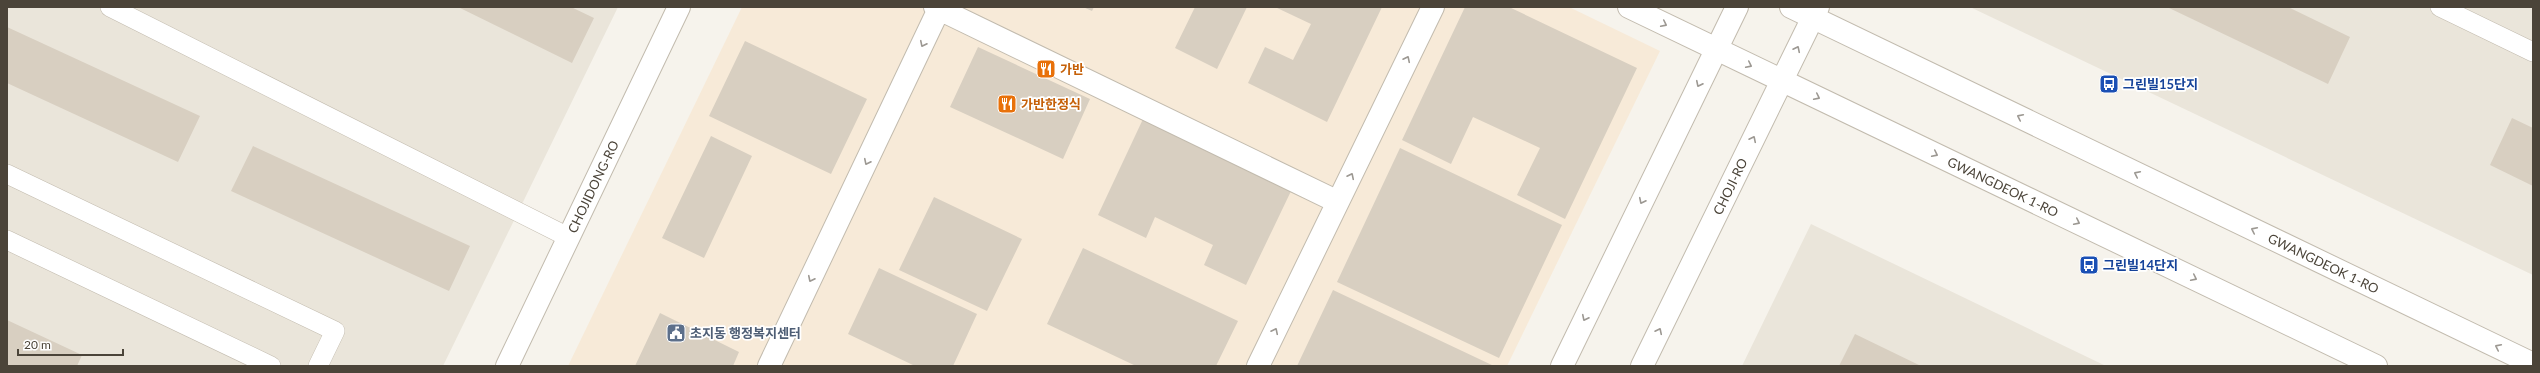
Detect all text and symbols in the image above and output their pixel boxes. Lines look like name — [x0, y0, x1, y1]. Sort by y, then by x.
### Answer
one-way arrow — [1660, 19, 1668, 27]
one-way arrow — [920, 40, 928, 48]
one-way arrow — [1792, 46, 1800, 53]
one-way arrow — [1403, 56, 1410, 64]
restaurant icon: 가반 — [1035, 58, 1057, 80]
one-way arrow — [1745, 60, 1753, 68]
place label: 가반 — [1060, 61, 1084, 77]
bus stop icon: 그린빌15단지 — [2098, 73, 2120, 95]
place label: 그린빌15단지 — [2123, 76, 2198, 92]
one-way arrow — [1696, 80, 1704, 87]
restaurant icon: 가반한정식 — [996, 93, 1018, 115]
one-way arrow — [1813, 93, 1821, 100]
place label: 가반한정식 — [1021, 96, 1081, 112]
one-way arrow — [2017, 114, 2024, 122]
one-way arrow — [1749, 135, 1756, 143]
street label: CHOJIDONG-RO — [564, 138, 622, 235]
one-way arrow — [1930, 149, 1938, 157]
street label: GWANGDEOK 1-RO — [1945, 153, 2061, 220]
street label: CHOJI-RO — [1709, 155, 1751, 217]
one-way arrow — [864, 157, 872, 165]
one-way arrow — [2134, 171, 2142, 179]
one-way arrow — [1346, 173, 1353, 180]
one-way arrow — [1639, 197, 1647, 204]
one-way arrow — [2073, 217, 2080, 225]
one-way arrow — [2251, 227, 2259, 235]
street label: GWANGDEOK 1-RO — [2266, 230, 2382, 297]
bus stop icon: 그린빌14단지 — [2078, 254, 2100, 276]
place label: 그린빌14단지 — [2103, 257, 2178, 273]
one-way arrow — [2190, 273, 2197, 281]
one-way arrow — [808, 275, 816, 282]
one-way arrow — [1582, 313, 1590, 321]
public building icon: 초지동 행정복지센터 — [665, 322, 687, 344]
place label: 초지동 행정복지센터 — [690, 325, 801, 341]
one-way arrow — [1270, 328, 1278, 335]
one-way arrow — [1654, 328, 1662, 335]
scale bar — [18, 331, 123, 357]
text: 20 m — [24, 337, 51, 352]
one-way arrow — [2495, 344, 2502, 352]

